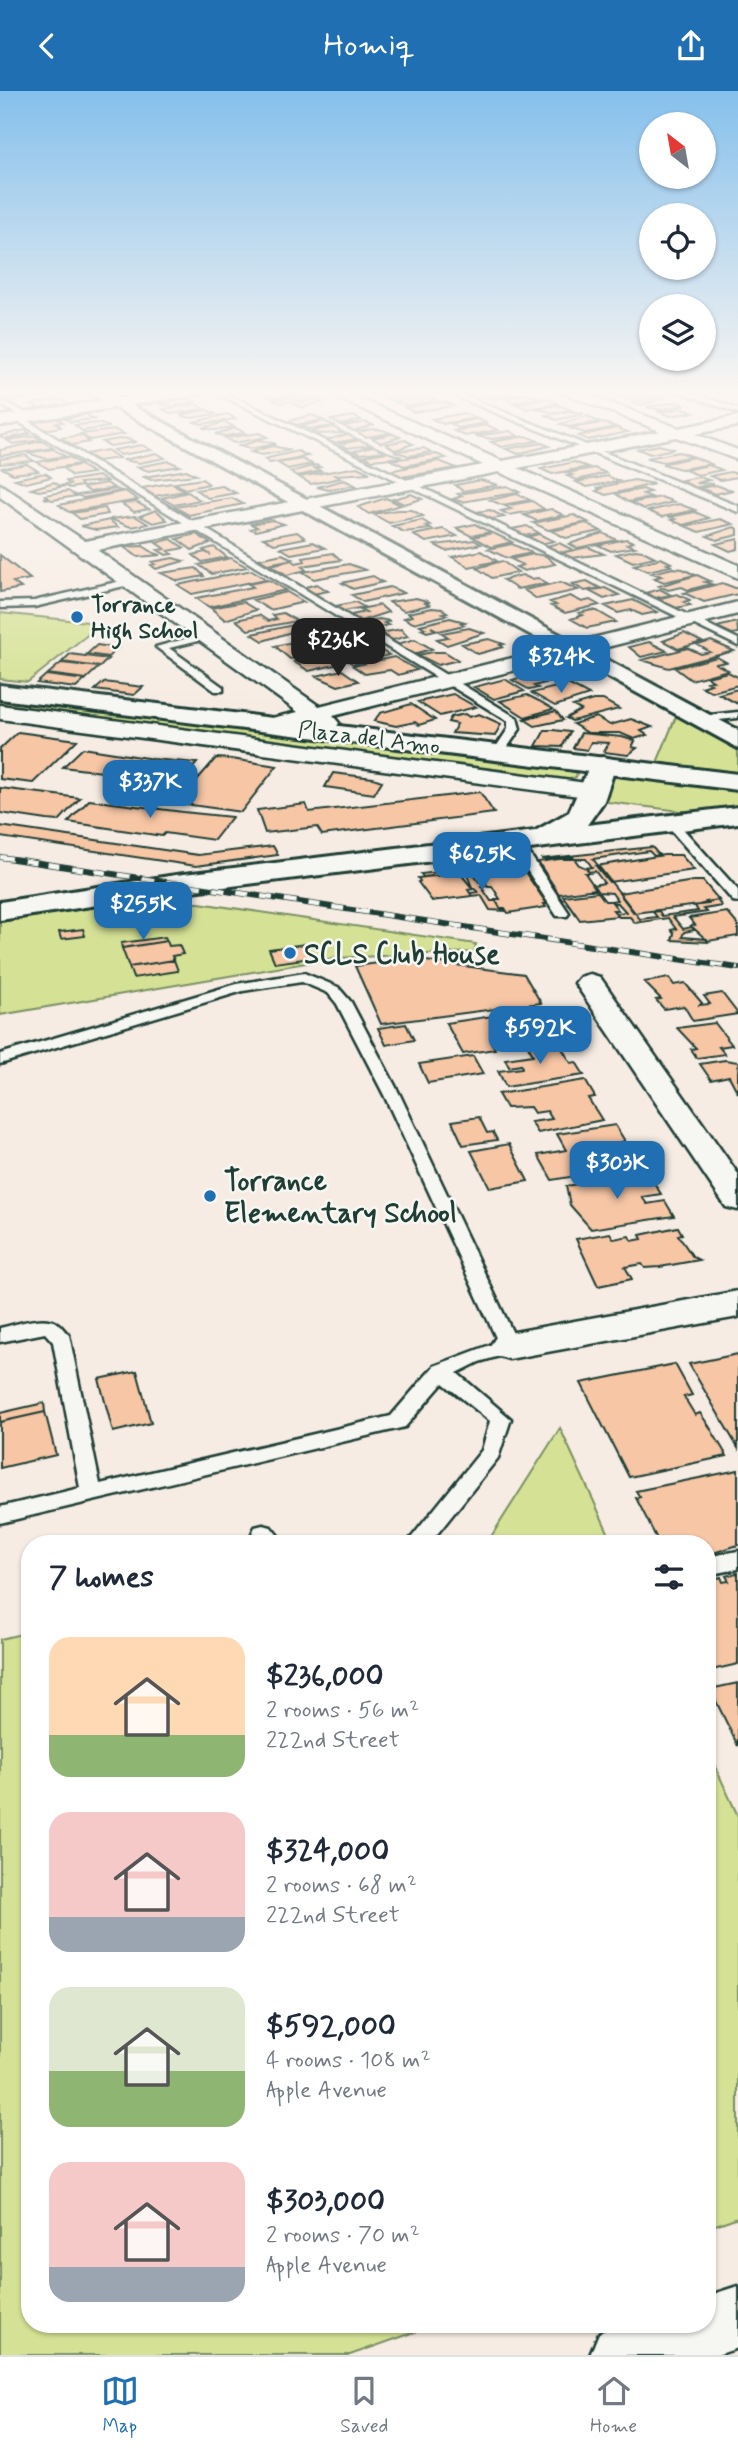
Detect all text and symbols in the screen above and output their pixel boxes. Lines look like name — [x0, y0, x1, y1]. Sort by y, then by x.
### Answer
text: Homiq — [323, 25, 415, 67]
icon: back — [28, 27, 66, 65]
icon: share — [672, 27, 710, 65]
north arrow — [639, 112, 716, 189]
map controls — [639, 112, 716, 371]
button: locate — [639, 203, 716, 280]
button: layers — [639, 294, 716, 371]
place label: Torrance High School — [91, 591, 198, 650]
marker: Torrance High School — [69, 609, 85, 625]
pin: $236K — [289, 619, 387, 678]
text: $236K — [307, 626, 369, 656]
pin: $324K — [512, 635, 610, 695]
text: $324K — [528, 643, 594, 673]
street label: Plaza del Amo — [296, 715, 441, 763]
pin: $337K — [101, 761, 199, 820]
text: $337K — [119, 768, 181, 798]
pin: $625K — [433, 833, 531, 892]
text: $625K — [449, 840, 515, 870]
pin: $255K — [94, 883, 192, 942]
text: $255K — [110, 890, 176, 920]
place label: SCLS Club House — [304, 937, 500, 974]
marker: SCLS Club House — [282, 945, 298, 961]
pin: $592K — [491, 1007, 589, 1066]
text: $592K — [505, 1014, 575, 1044]
pin: $303K — [568, 1141, 666, 1201]
text: $303K — [586, 1149, 648, 1179]
place label: Torrance Elementary School — [224, 1164, 457, 1233]
marker: Torrance Elementary School — [202, 1188, 218, 1204]
text: 7 homes — [49, 1558, 154, 1597]
icon: filters — [650, 1558, 688, 1596]
text: $236,000 — [266, 1657, 384, 1696]
icon: home — [105, 1665, 189, 1749]
text: 2 rooms · 56 m² — [266, 1696, 419, 1726]
text: 222nd Street — [266, 1726, 400, 1756]
text: $324,000 — [266, 1832, 389, 1871]
icon: home — [105, 1840, 189, 1924]
text: 2 rooms · 68 m² — [266, 1871, 417, 1901]
text: 222nd Street — [266, 1901, 400, 1931]
text: $592,000 — [266, 2007, 396, 2046]
icon: home — [105, 2015, 189, 2099]
text: 4 rooms · 108 m² — [266, 2046, 431, 2076]
text: Apple Avenue — [266, 2076, 387, 2106]
text: $303,000 — [266, 2182, 385, 2221]
icon: home — [105, 2190, 189, 2274]
text: 2 rooms · 70 m² — [266, 2221, 420, 2251]
text: Apple Avenue — [266, 2251, 387, 2281]
tab: Map — [101, 2372, 139, 2439]
tab: Saved — [340, 2372, 388, 2439]
tab: Home — [590, 2372, 637, 2439]

